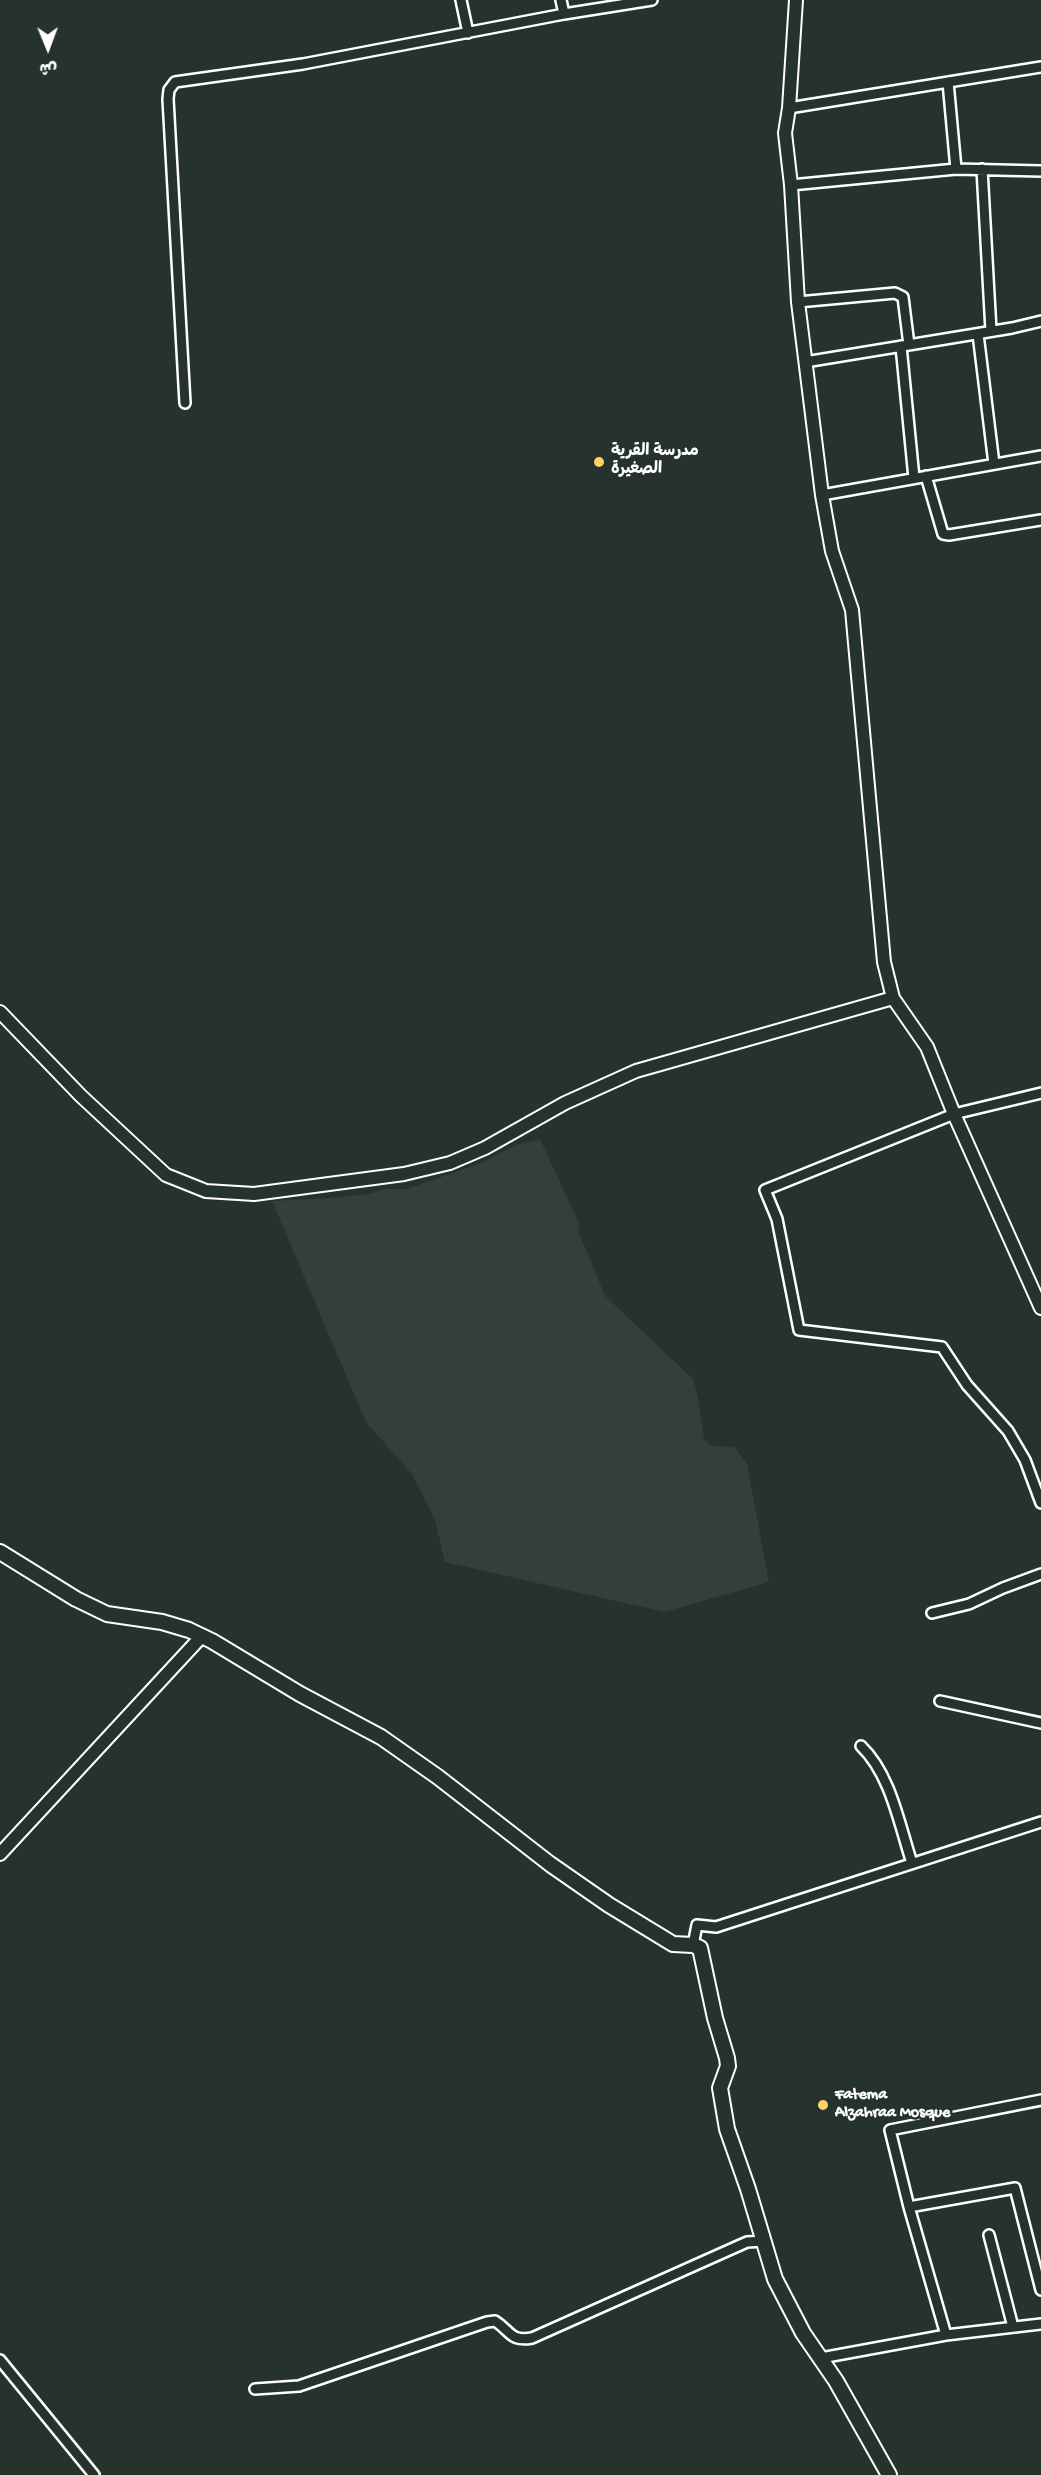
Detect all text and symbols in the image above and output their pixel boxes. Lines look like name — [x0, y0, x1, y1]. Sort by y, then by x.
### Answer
north arrow — [18, 18, 78, 78]
text: ش — [39, 57, 57, 76]
place label: مدرسة القرية الصغيرة — [611, 443, 699, 481]
marker: مدرسة القرية الصغيرة — [592, 455, 606, 469]
place label: Fatema Alzahraa Mosque — [835, 2086, 950, 2124]
marker: Fatema Alzahraa Mosque — [816, 2098, 830, 2112]

